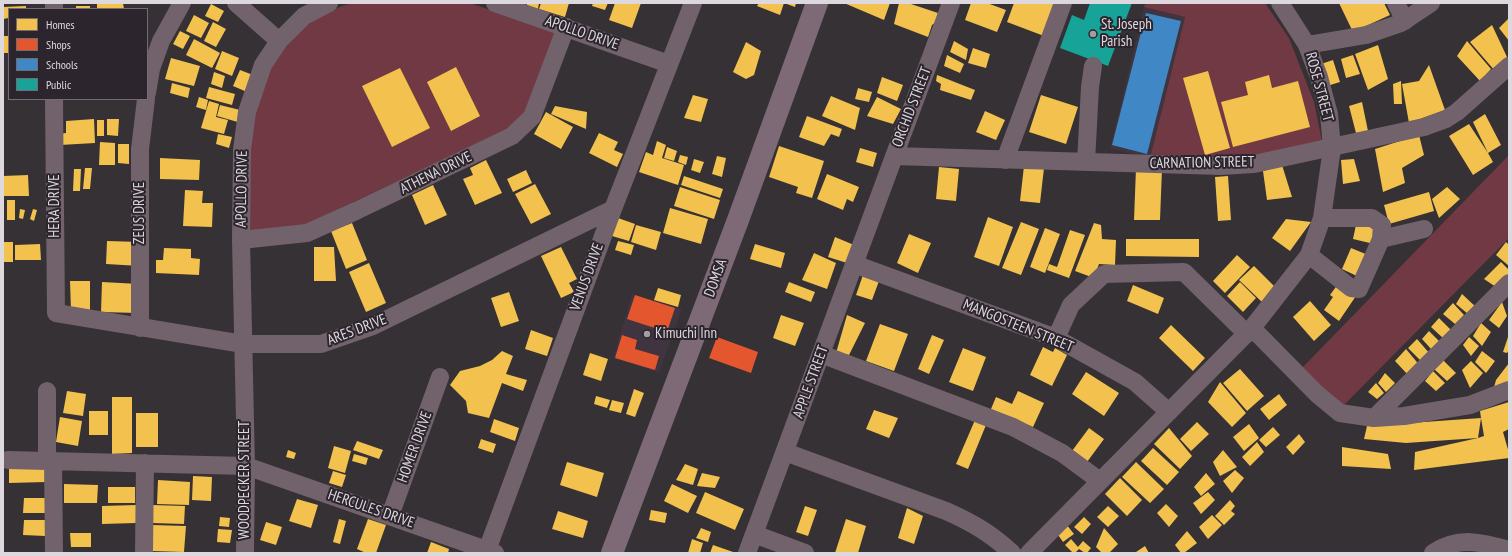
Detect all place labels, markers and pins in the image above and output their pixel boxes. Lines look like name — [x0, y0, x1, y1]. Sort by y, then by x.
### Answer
place label: St. Joseph Parish — [1101, 16, 1152, 51]
marker: St. Joseph Parish — [1088, 29, 1098, 39]
place label: Kimuchi Inn — [655, 325, 717, 343]
marker: Kimuchi Inn — [642, 329, 652, 339]

